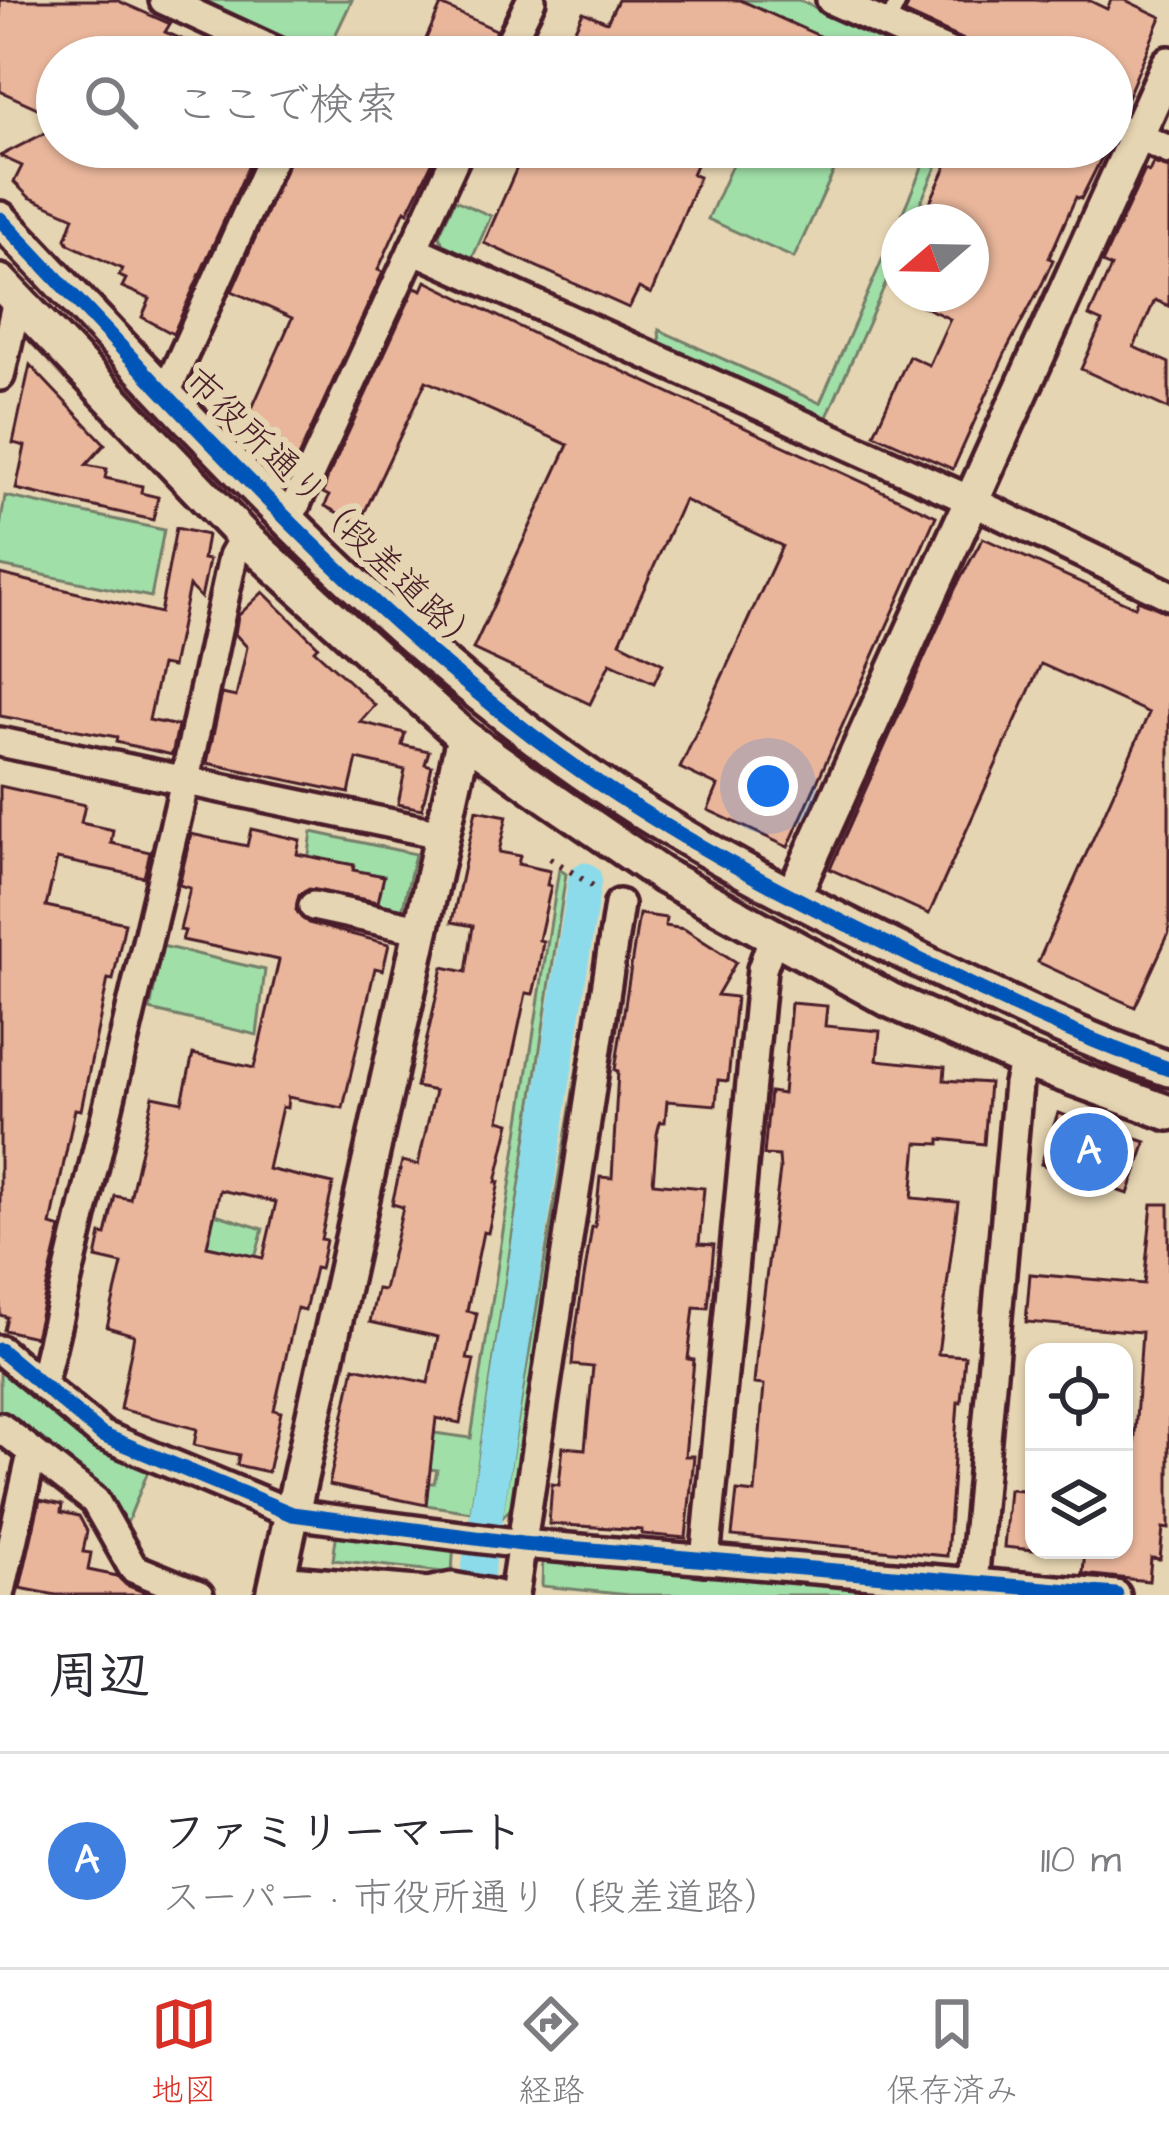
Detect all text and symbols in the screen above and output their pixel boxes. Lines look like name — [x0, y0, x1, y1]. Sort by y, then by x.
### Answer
search box — [36, 36, 1133, 168]
icon: search — [78, 69, 144, 135]
text: ここで検索 — [174, 75, 399, 137]
north arrow — [881, 204, 989, 312]
street label: 市役所通り（段差道路） — [172, 357, 492, 669]
your location — [738, 756, 798, 816]
pin: A — [1050, 1107, 1128, 1197]
map controls — [1025, 1343, 1133, 1559]
button: locate — [1025, 1343, 1133, 1451]
button: layers — [1025, 1451, 1133, 1559]
text: 周辺 — [48, 1642, 150, 1713]
text: ファミリーマート — [162, 1803, 524, 1865]
text: A — [75, 1834, 99, 1888]
text: 110 m — [1040, 1834, 1121, 1888]
text: スーパー · 市役所通り（段差道路） — [162, 1872, 782, 1926]
tab: 地図 — [151, 1991, 217, 2114]
tab: 経路 — [518, 1991, 584, 2114]
tab: 保存済み — [886, 1991, 1018, 2114]

